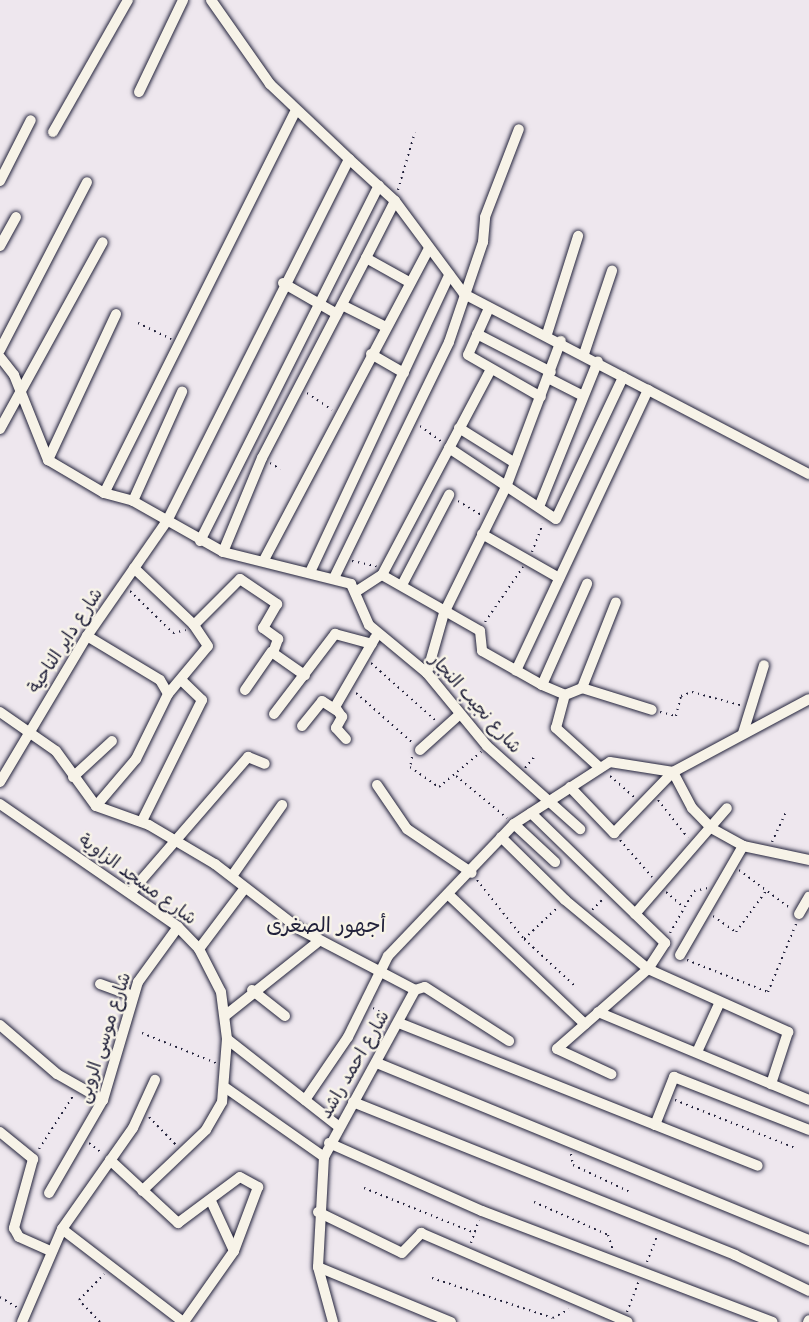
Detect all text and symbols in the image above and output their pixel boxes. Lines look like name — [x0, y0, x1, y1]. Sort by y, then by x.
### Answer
street label: شارع داير الناحية — [24, 584, 108, 698]
street label: شارع نجيب النجار — [425, 650, 525, 758]
street label: شارع مسجد الزاوية — [74, 830, 200, 930]
district label: أجهور الصغرى — [266, 913, 386, 939]
street label: شارع موسى الروبى — [74, 970, 136, 1106]
street label: شارع احمد راشد — [315, 1007, 395, 1123]

